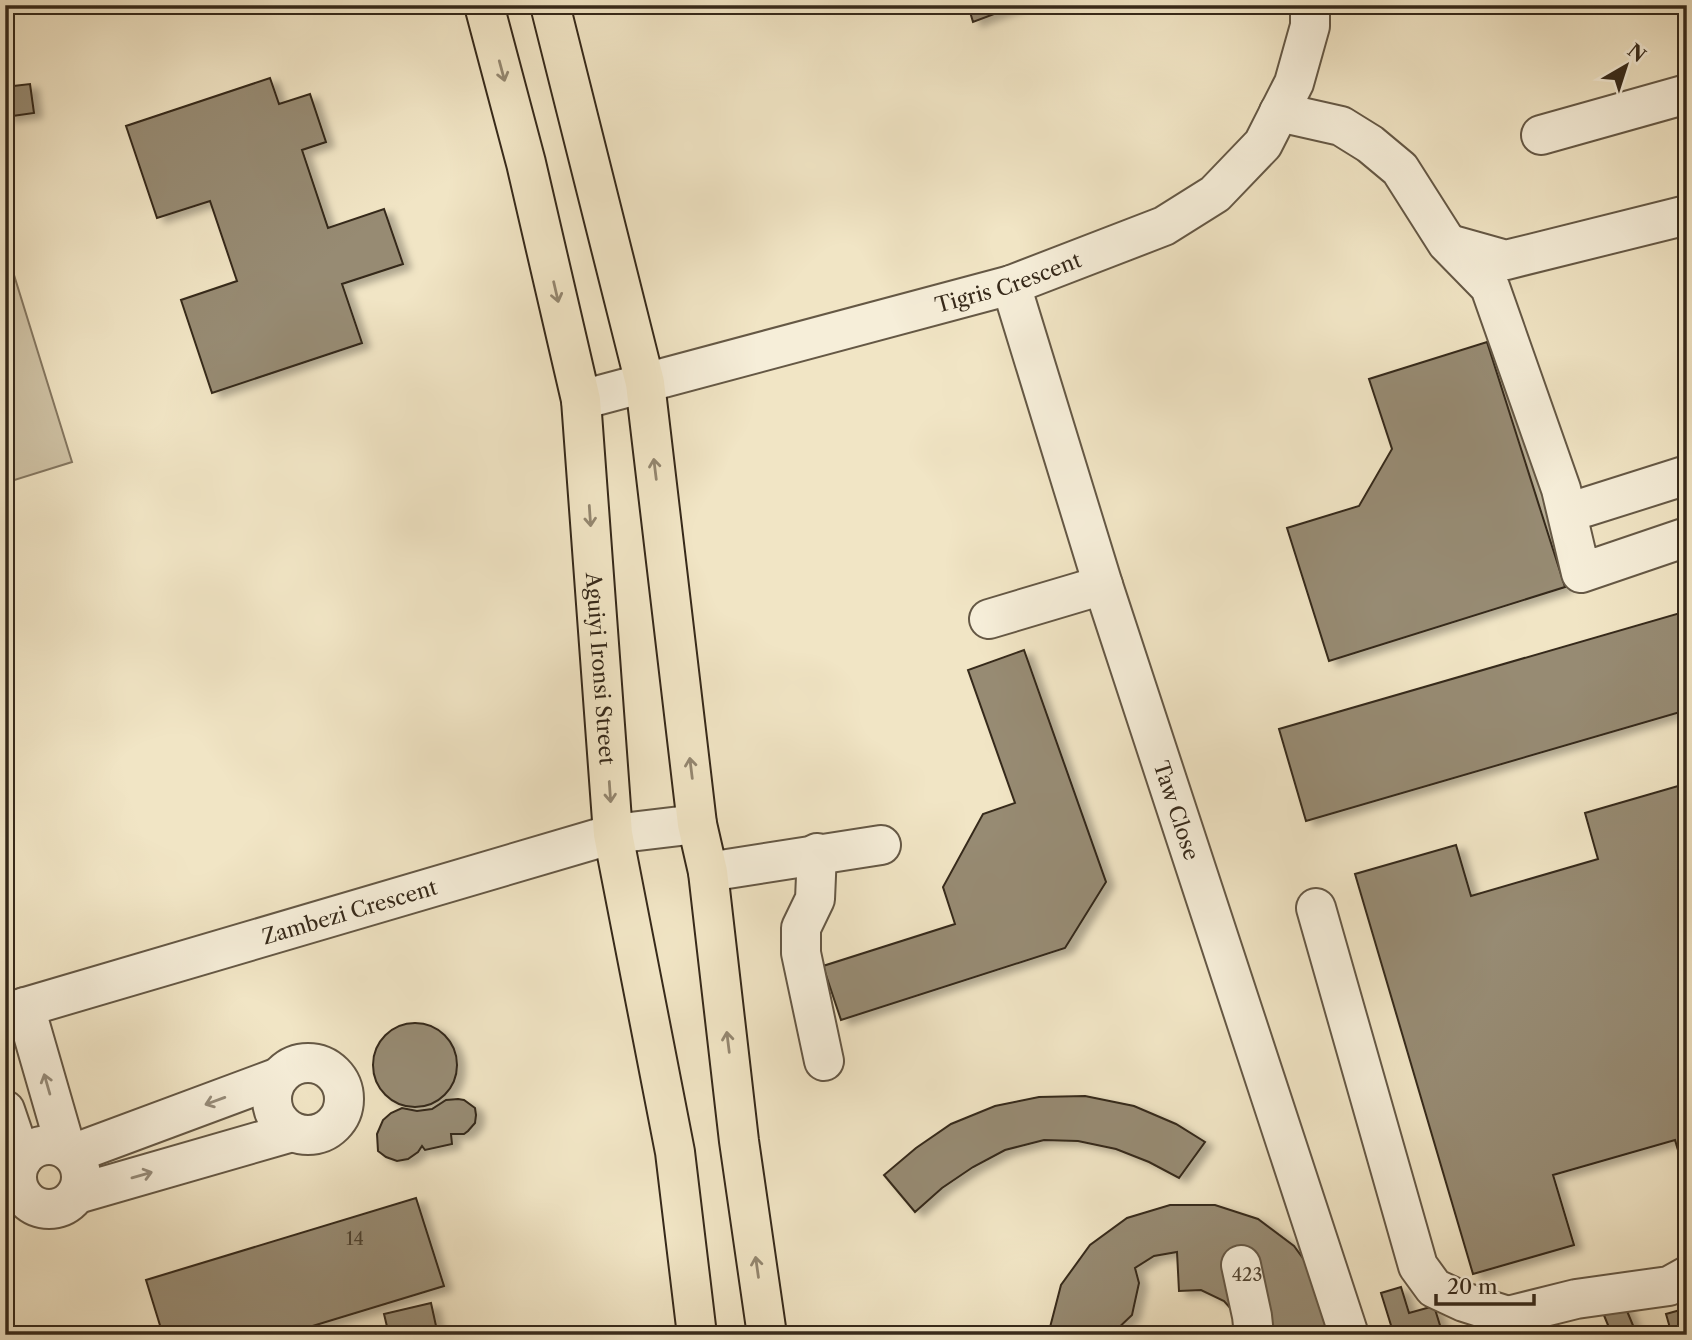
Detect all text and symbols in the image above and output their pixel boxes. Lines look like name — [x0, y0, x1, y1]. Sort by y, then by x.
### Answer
north arrow — [1590, 32, 1660, 102]
text: N — [1623, 39, 1650, 67]
one-way arrow — [496, 59, 509, 82]
street label: Tigris Crescent — [932, 247, 1085, 317]
one-way arrow — [550, 280, 563, 303]
one-way arrow — [648, 458, 661, 481]
one-way arrow — [584, 505, 597, 527]
street label: Aguiyi Ironsi Street — [581, 570, 620, 766]
one-way arrow — [684, 757, 697, 780]
street label: Taw Close — [1149, 758, 1205, 863]
one-way arrow — [604, 780, 617, 803]
street label: Zambezi Crescent — [259, 874, 440, 949]
one-way arrow — [721, 1031, 734, 1053]
one-way arrow — [40, 1073, 53, 1096]
one-way arrow — [205, 1096, 227, 1108]
one-way arrow — [131, 1167, 153, 1180]
house number: 14 — [346, 1228, 364, 1250]
one-way arrow — [750, 1256, 763, 1279]
scale bar — [1436, 1263, 1534, 1307]
house number: 423 — [1232, 1264, 1262, 1286]
text: 20 m — [1447, 1274, 1498, 1299]

